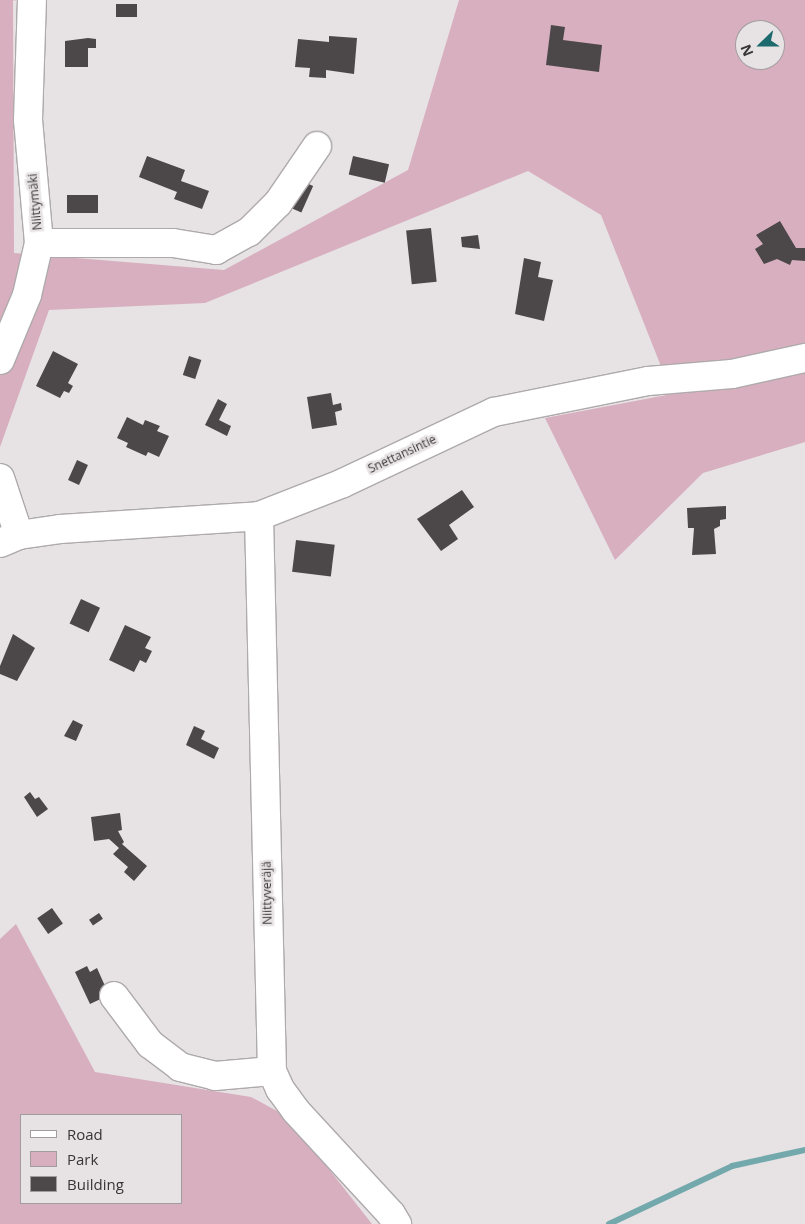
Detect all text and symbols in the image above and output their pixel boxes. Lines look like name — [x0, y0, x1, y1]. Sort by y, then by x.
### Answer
north arrow — [735, 20, 785, 70]
text: N — [736, 42, 758, 59]
street label: Niittymäki — [25, 173, 45, 231]
street label: Snettansintie — [366, 432, 438, 476]
street label: Niittyveräjä — [259, 861, 275, 925]
legend — [20, 1114, 182, 1204]
text: Road — [67, 1124, 103, 1144]
text: Park — [67, 1149, 98, 1169]
text: Building — [67, 1174, 124, 1194]

